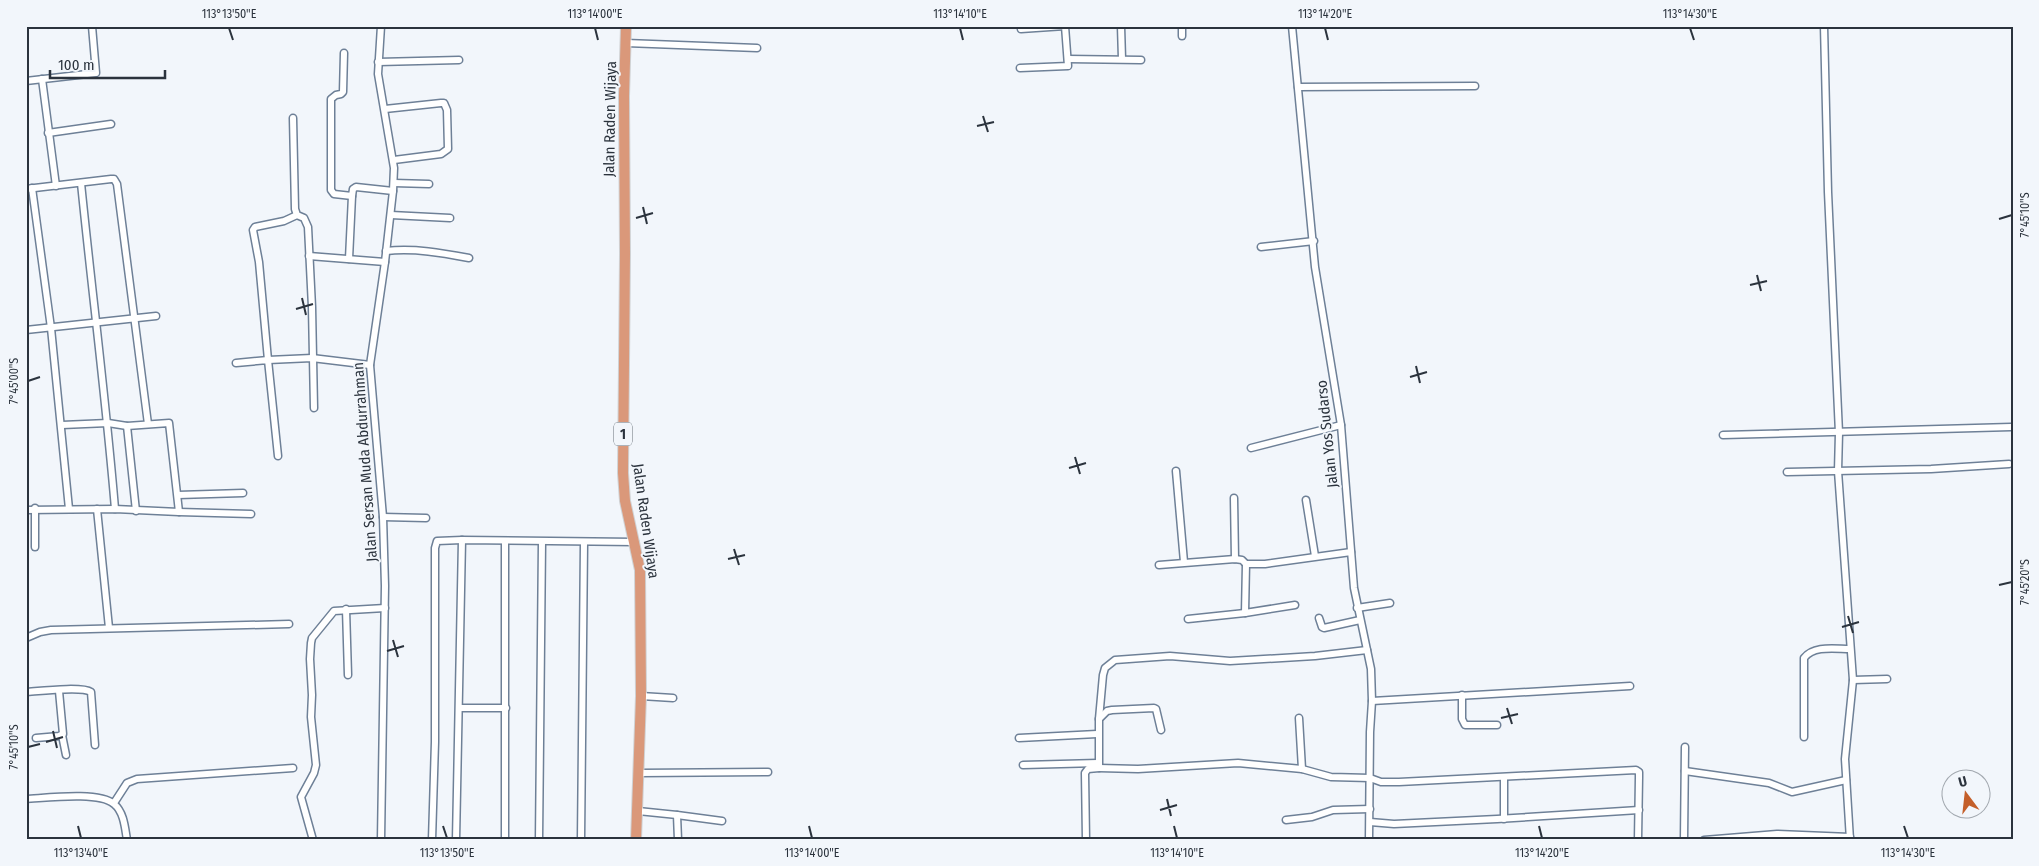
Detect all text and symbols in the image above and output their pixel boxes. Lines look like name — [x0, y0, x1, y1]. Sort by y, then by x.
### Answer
text: 113°13'50"E — [202, 7, 257, 21]
text: 113°14'00"E — [568, 7, 623, 21]
text: 113°14'10"E — [933, 7, 987, 21]
text: 113°14'20"E — [1298, 7, 1352, 21]
text: 113°14'30"E — [1663, 7, 1717, 21]
scale bar — [50, 48, 165, 80]
text: 100 m — [58, 56, 95, 74]
street label: Jalan Raden Wijaya — [600, 61, 620, 177]
text: 7°45'10"S — [2018, 192, 2032, 238]
text: 7°45'00"S — [7, 358, 21, 404]
street label: Jalan Sersan Muda Abdurrahman — [349, 362, 381, 562]
street label: Jalan Yos Sudarso — [1312, 379, 1342, 489]
road number: 1 — [614, 422, 632, 446]
street label: Jalan Raden Wijaya — [629, 462, 663, 580]
text: 7°45'20"S — [2018, 559, 2032, 605]
text: 7°45'10"S — [7, 724, 21, 770]
north arrow — [1942, 768, 1992, 818]
text: U — [1957, 773, 1969, 791]
text: 113°13'40"E — [54, 846, 109, 860]
text: 113°13'50"E — [420, 846, 475, 860]
text: 113°14'00"E — [785, 846, 840, 860]
text: 113°14'10"E — [1150, 846, 1204, 860]
text: 113°14'20"E — [1515, 846, 1569, 860]
text: 113°14'30"E — [1881, 846, 1935, 860]

